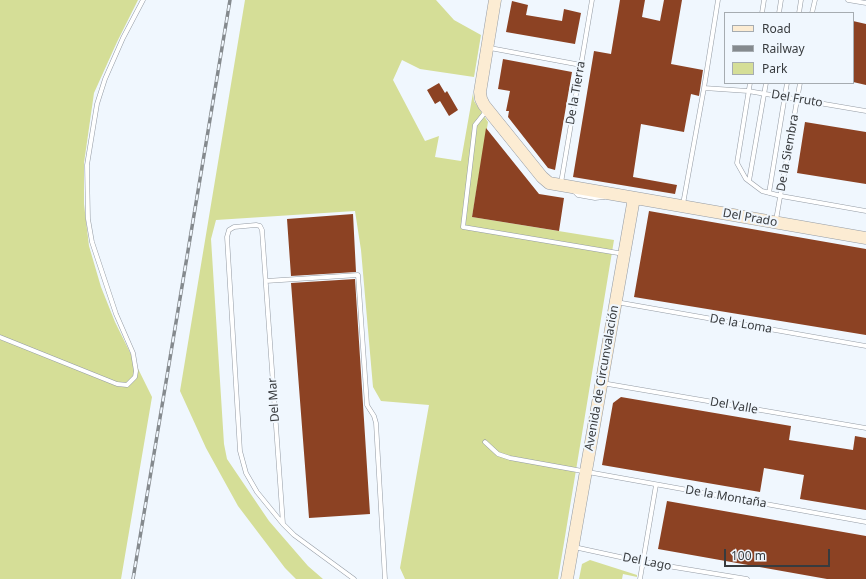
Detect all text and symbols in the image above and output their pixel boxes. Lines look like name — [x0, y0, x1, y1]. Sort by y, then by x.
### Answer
legend — [724, 12, 854, 84]
text: Road — [762, 20, 791, 37]
text: Railway — [762, 40, 805, 57]
street label: De la Tierra — [563, 60, 589, 126]
text: Park — [762, 60, 787, 77]
street label: Del Fruto — [770, 87, 824, 111]
street label: De la Siembra — [774, 113, 802, 193]
street label: Del Prado — [722, 206, 778, 230]
street label: Avenida de Circunvalación — [582, 304, 622, 452]
street label: De la Loma — [709, 311, 773, 337]
street label: Del Mar — [265, 377, 283, 423]
street label: Del Valle — [709, 395, 759, 417]
street label: De la Montaña — [684, 483, 768, 511]
scale bar — [726, 541, 832, 567]
text: 100 m — [731, 547, 766, 564]
street label: Del Lago — [621, 550, 673, 574]

